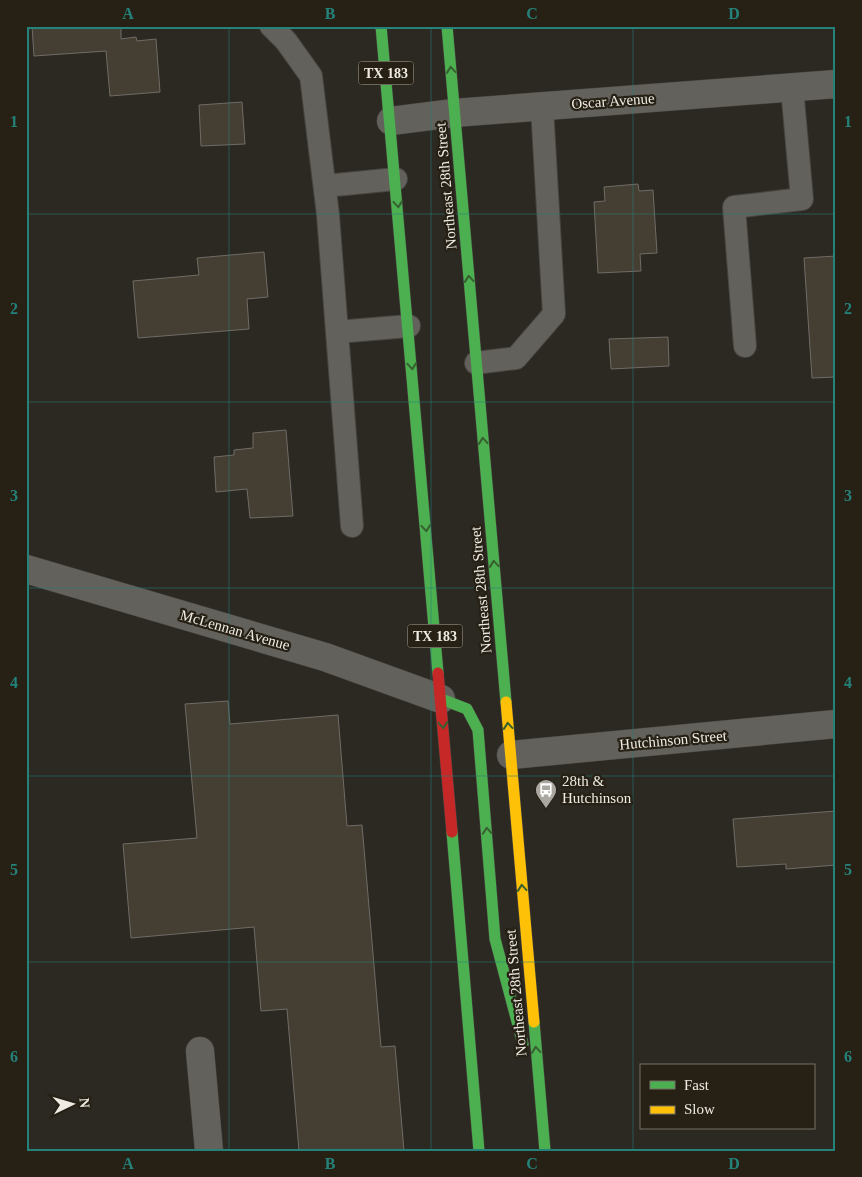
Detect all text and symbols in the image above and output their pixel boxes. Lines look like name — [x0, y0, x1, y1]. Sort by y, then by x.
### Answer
text: A — [122, 5, 134, 22]
text: B — [325, 5, 336, 22]
text: C — [526, 5, 538, 22]
text: D — [728, 5, 740, 22]
road number: TX 183 — [358, 62, 414, 84]
one-way arrow — [445, 66, 456, 74]
street label: Oscar Avenue — [571, 90, 656, 112]
text: 1 — [10, 113, 18, 130]
text: 1 — [844, 113, 852, 130]
street label: Northeast 28th Street — [432, 121, 460, 250]
one-way arrow — [392, 200, 403, 208]
one-way arrow — [464, 275, 475, 283]
text: 2 — [10, 300, 18, 317]
text: 2 — [844, 300, 852, 317]
one-way arrow — [406, 362, 417, 370]
one-way arrow — [478, 437, 489, 445]
text: 3 — [10, 487, 18, 504]
text: 3 — [844, 487, 852, 504]
one-way arrow — [420, 524, 431, 532]
street label: Northeast 28th Street — [467, 525, 495, 654]
one-way arrow — [489, 560, 500, 568]
street label: McLennan Avenue — [178, 607, 292, 653]
road number: TX 183 — [408, 624, 462, 648]
text: 4 — [10, 674, 18, 691]
text: 4 — [844, 674, 852, 691]
one-way arrow — [437, 721, 448, 729]
one-way arrow — [503, 722, 514, 730]
street label: Hutchinson Street — [619, 727, 728, 753]
place label: 28th & Hutchinson — [562, 773, 632, 806]
bus stop icon: 28th & Hutchinson — [534, 778, 558, 809]
one-way arrow — [482, 826, 493, 834]
text: 5 — [10, 861, 18, 878]
text: 5 — [844, 861, 852, 878]
one-way arrow — [517, 884, 528, 892]
street label: Northeast 28th Street — [502, 928, 530, 1057]
one-way arrow — [531, 1046, 542, 1054]
text: 6 — [10, 1048, 18, 1065]
text: 6 — [844, 1048, 852, 1065]
legend — [640, 1064, 814, 1130]
text: Fast — [684, 1077, 710, 1093]
north arrow — [48, 1080, 98, 1130]
text: N — [77, 1097, 92, 1109]
text: Slow — [684, 1101, 715, 1117]
text: A — [122, 1155, 134, 1172]
text: B — [325, 1155, 336, 1172]
text: C — [526, 1155, 538, 1172]
text: D — [728, 1155, 740, 1172]

